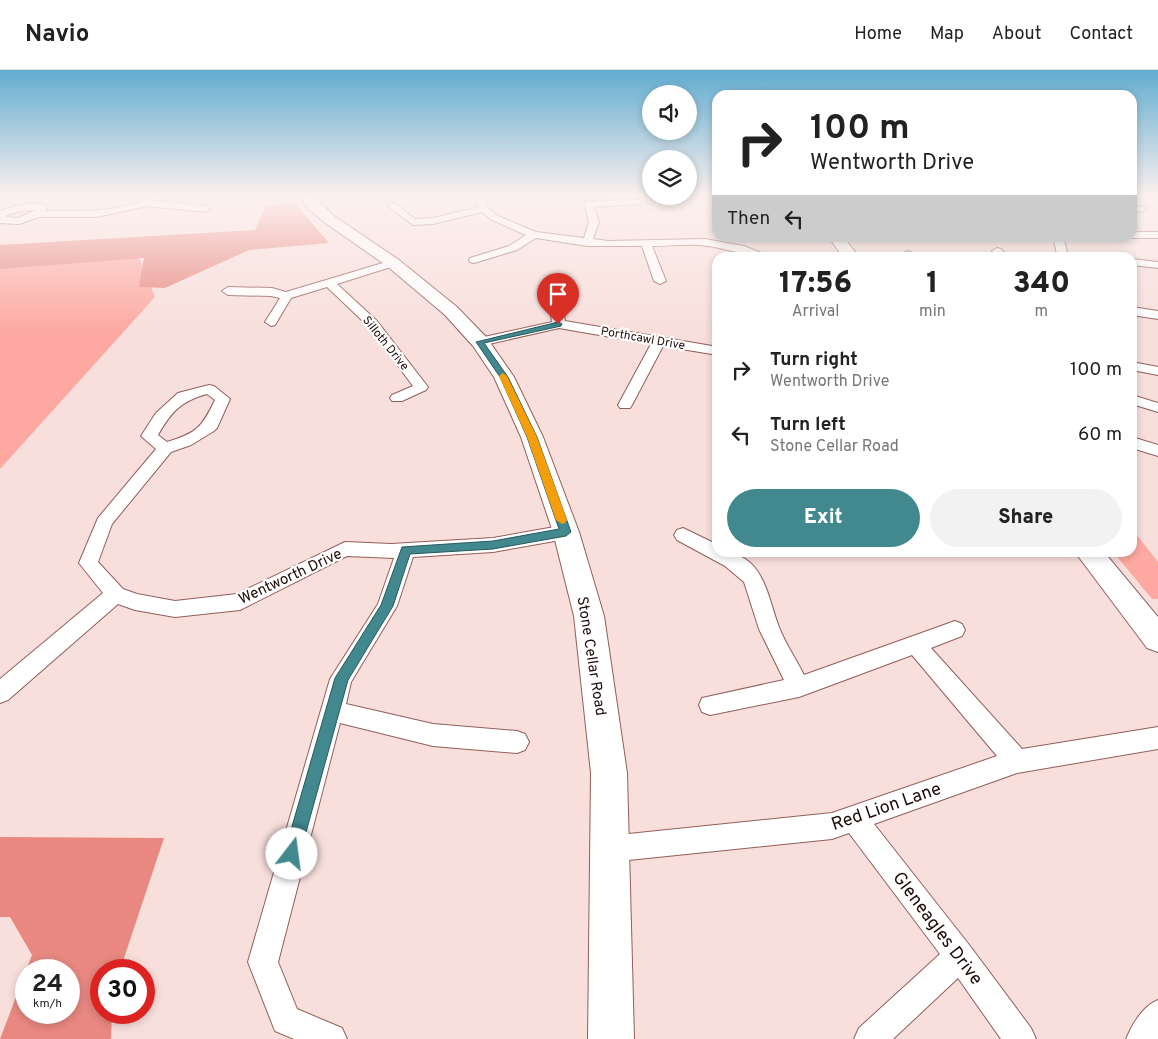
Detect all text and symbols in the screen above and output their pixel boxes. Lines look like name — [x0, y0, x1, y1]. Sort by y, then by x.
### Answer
text: Navio — [25, 20, 89, 50]
text: Home — [854, 23, 902, 46]
text: Map — [930, 23, 964, 46]
text: About — [992, 23, 1041, 46]
text: Contact — [1069, 23, 1133, 46]
map controls — [642, 85, 697, 205]
button: sound — [642, 85, 697, 140]
text: 100 m — [810, 107, 910, 151]
icon: right — [727, 110, 792, 175]
button: layers — [642, 150, 697, 205]
text: Wentworth Drive — [810, 150, 974, 177]
icon: left — [780, 205, 808, 233]
text: Then — [727, 207, 770, 231]
text: 17:56 — [779, 266, 852, 303]
text: 1 — [926, 266, 939, 303]
text: 340 — [1013, 266, 1070, 303]
pin — [537, 273, 579, 324]
icon: arrive — [544, 280, 572, 308]
text: Arrival — [792, 302, 839, 322]
text: min — [919, 302, 946, 322]
text: m — [1035, 302, 1048, 322]
street label: Silloth Drive — [358, 313, 412, 374]
street label: Porthcawl Drive — [599, 324, 686, 354]
text: Turn right — [770, 348, 858, 372]
icon: right — [727, 356, 755, 384]
text: 100 m — [1070, 358, 1122, 382]
text: Wentworth Drive — [770, 372, 889, 392]
text: Turn left — [770, 413, 846, 437]
icon: left — [727, 421, 755, 449]
text: 60 m — [1078, 423, 1122, 447]
text: Stone Cellar Road — [770, 437, 899, 457]
button: Exit — [727, 489, 920, 547]
button: Share — [930, 489, 1122, 547]
street label: Wentworth Drive — [236, 545, 345, 610]
street label: Stone Cellar Road — [572, 595, 609, 717]
street label: Red Lion Lane — [829, 778, 944, 837]
position arrow — [265, 827, 317, 879]
street label: Gleneagles Drive — [887, 868, 987, 990]
speed limit sign: 30 — [90, 959, 155, 1024]
text: 24 — [32, 969, 63, 1001]
text: km/h — [33, 996, 62, 1012]

